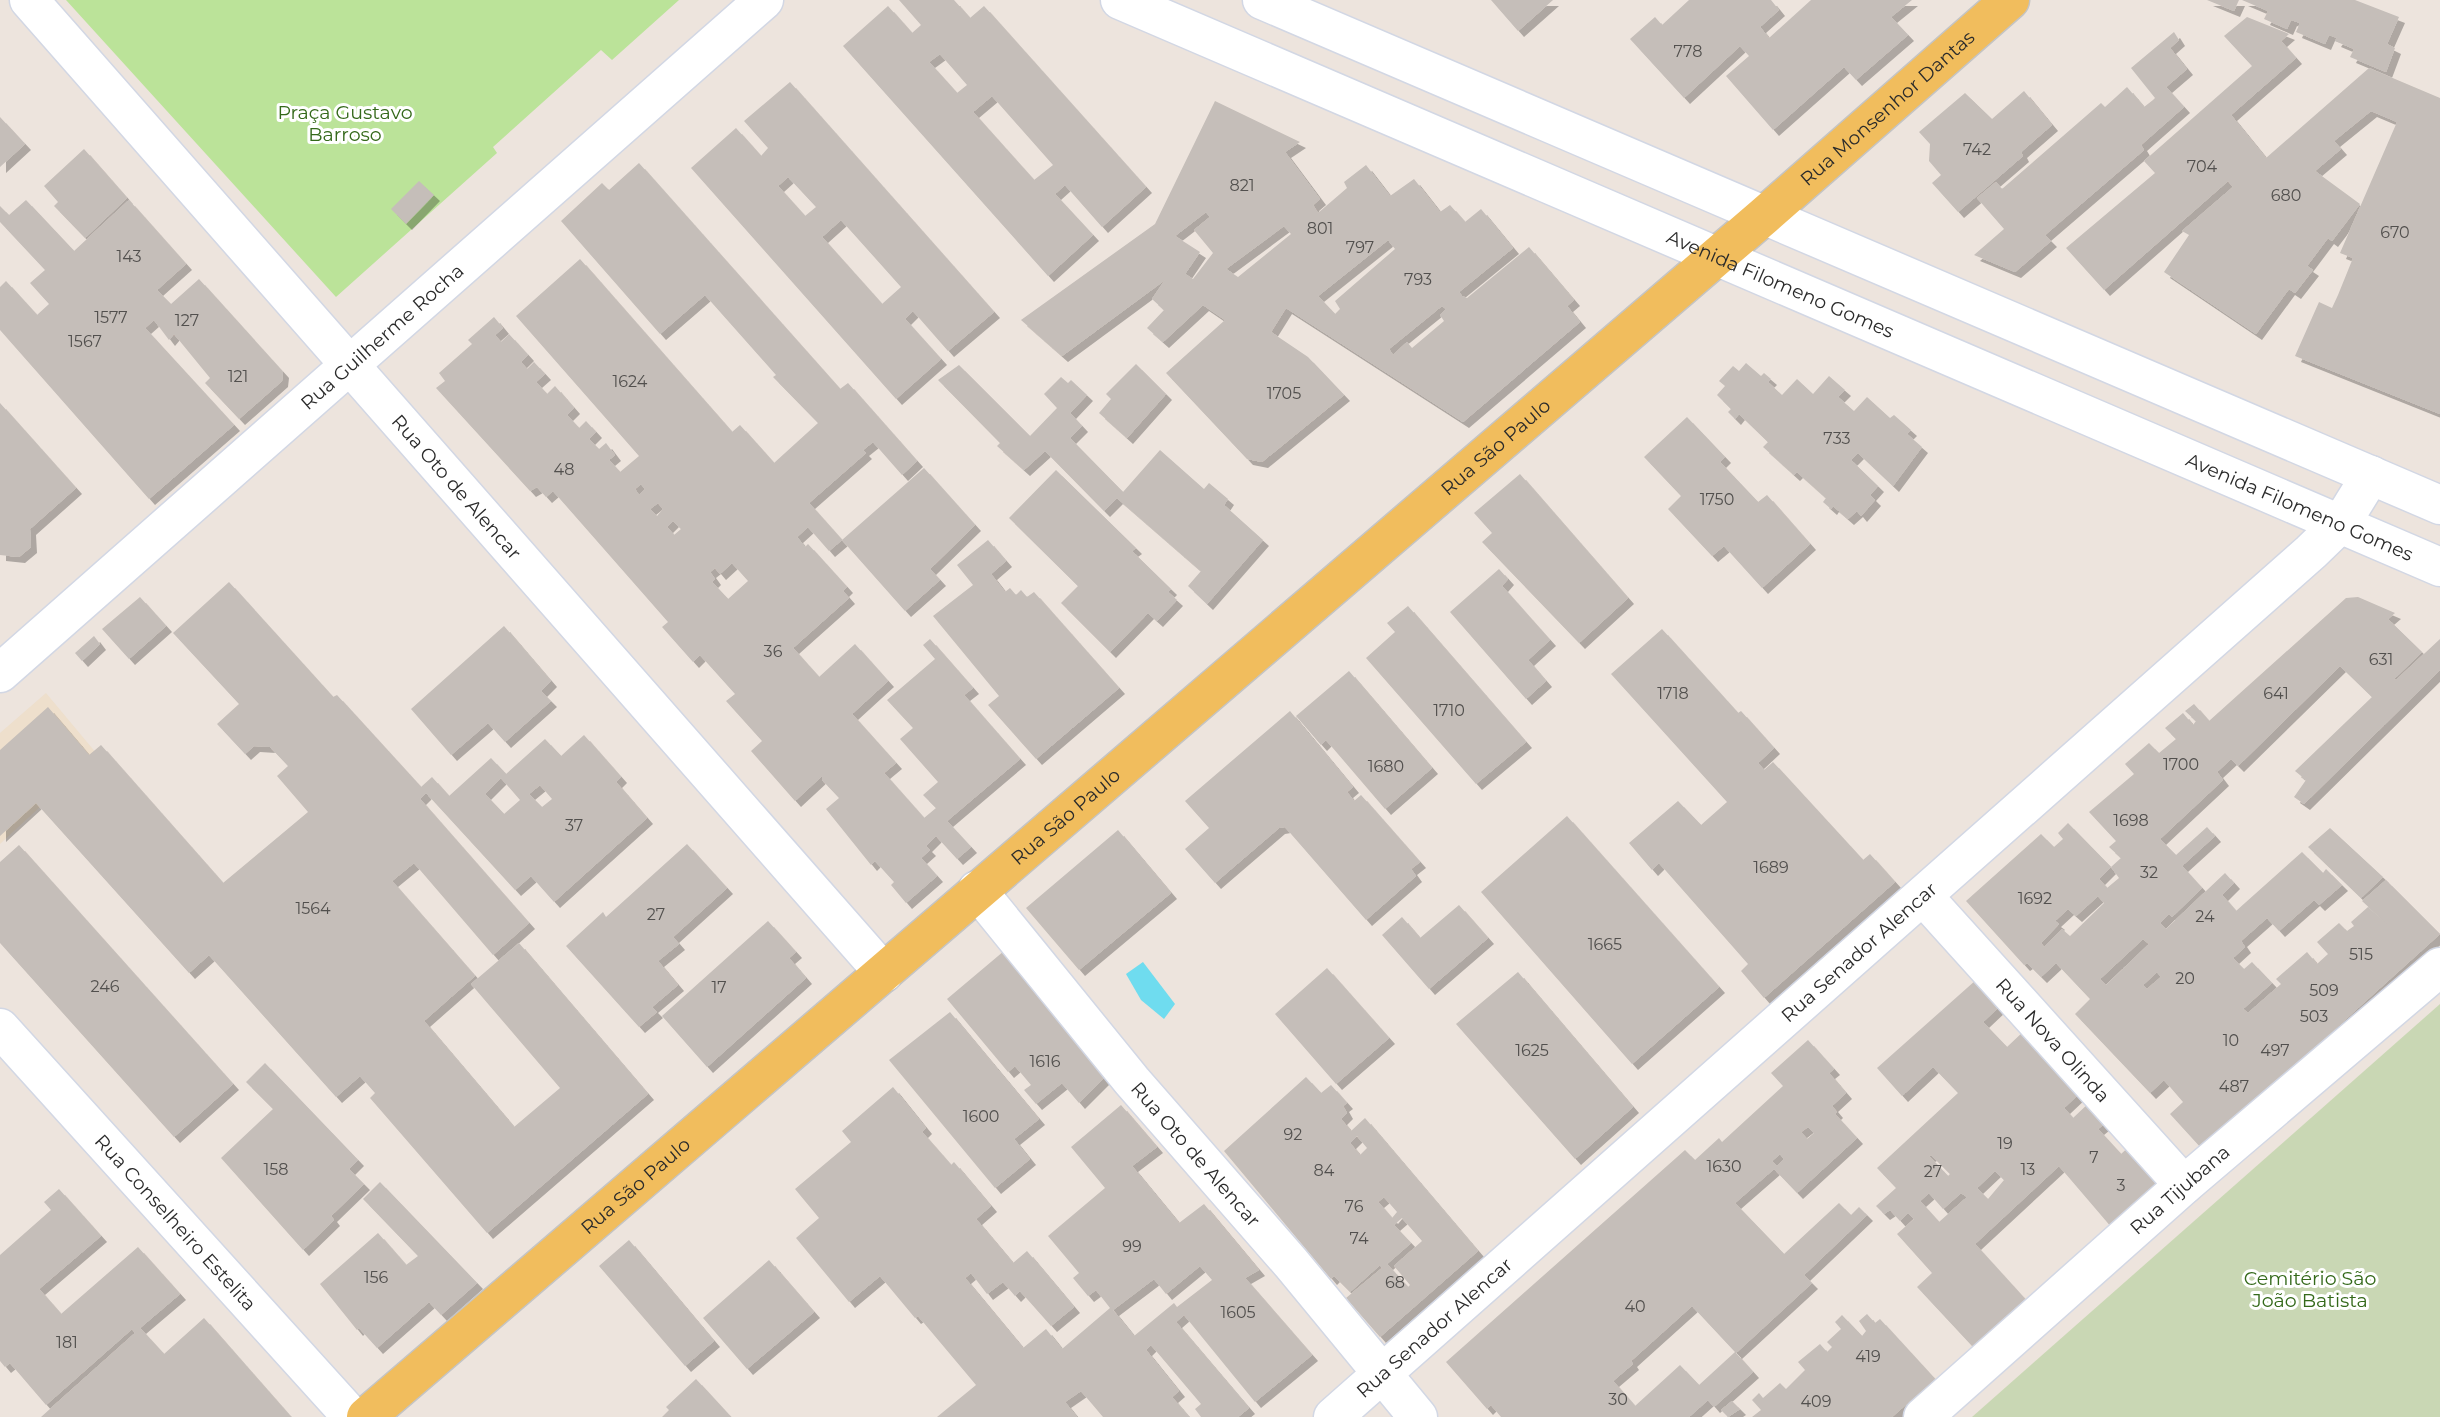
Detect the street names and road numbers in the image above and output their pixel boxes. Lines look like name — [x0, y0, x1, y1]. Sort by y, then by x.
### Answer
street label: Rua Monsenhor Dantas — [1796, 26, 1979, 191]
street label: Avenida Filomeno Gomes — [1663, 225, 1897, 343]
street label: Rua Guilherme Rocha — [296, 259, 468, 415]
street label: Rua São Paulo — [1436, 394, 1555, 500]
street label: Rua Oto de Alencar — [387, 410, 526, 564]
street label: Avenida Filomeno Gomes — [2183, 448, 2417, 566]
street label: Rua São Paulo — [1006, 763, 1125, 870]
street label: Rua Senador Alencar — [1777, 877, 1942, 1027]
street label: Rua Nova Olinda — [1991, 974, 2115, 1107]
street label: Rua Oto de Alencar — [1126, 1077, 1265, 1232]
street label: Rua Conselheiro Estelita — [90, 1130, 261, 1315]
street label: Rua São Paulo — [576, 1133, 695, 1239]
street label: Rua Tijubana — [2125, 1140, 2235, 1240]
street label: Rua Senador Alencar — [1352, 1253, 1517, 1403]

